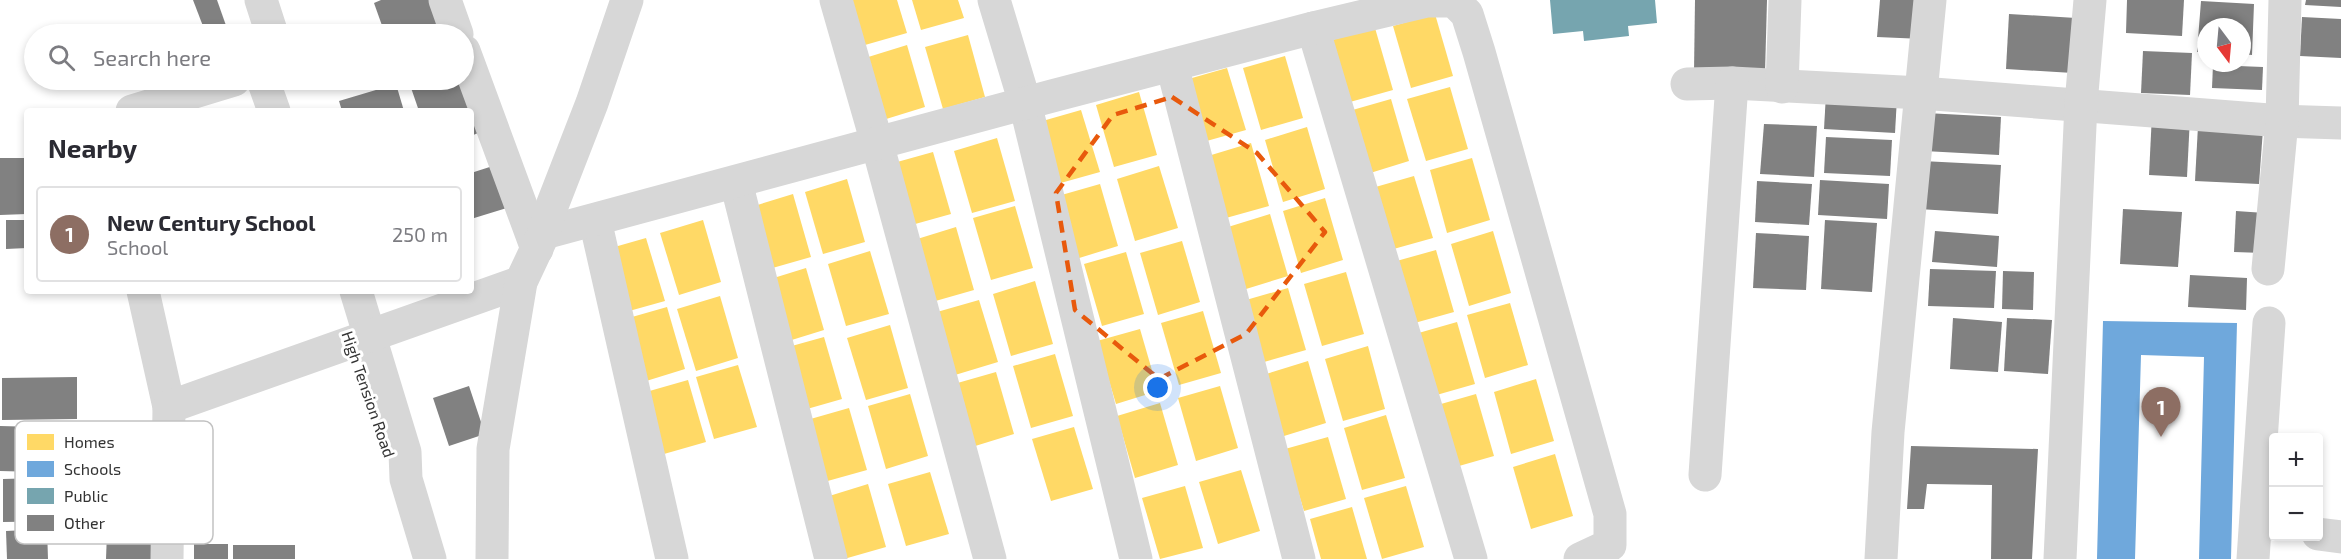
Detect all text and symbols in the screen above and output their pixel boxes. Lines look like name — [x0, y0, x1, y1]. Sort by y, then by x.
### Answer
north arrow — [2197, 18, 2251, 72]
search box — [24, 24, 474, 90]
icon: search — [45, 41, 78, 74]
text: Search here — [93, 44, 211, 70]
text: Nearby — [48, 132, 137, 163]
text: New Century School — [107, 209, 316, 235]
text: 1 — [65, 222, 74, 246]
text: 250 m — [392, 222, 448, 246]
text: School — [107, 235, 168, 259]
street label: High Tension Road — [338, 328, 400, 460]
your location — [1143, 373, 1172, 402]
pin: 1 — [2142, 388, 2180, 437]
legend — [15, 421, 213, 544]
text: Homes — [64, 432, 115, 451]
map controls — [2269, 433, 2323, 541]
button: + — [2269, 433, 2323, 487]
text: Schools — [64, 459, 121, 478]
text: Public — [64, 486, 108, 505]
button: − — [2269, 487, 2323, 541]
text: Other — [64, 513, 106, 532]

